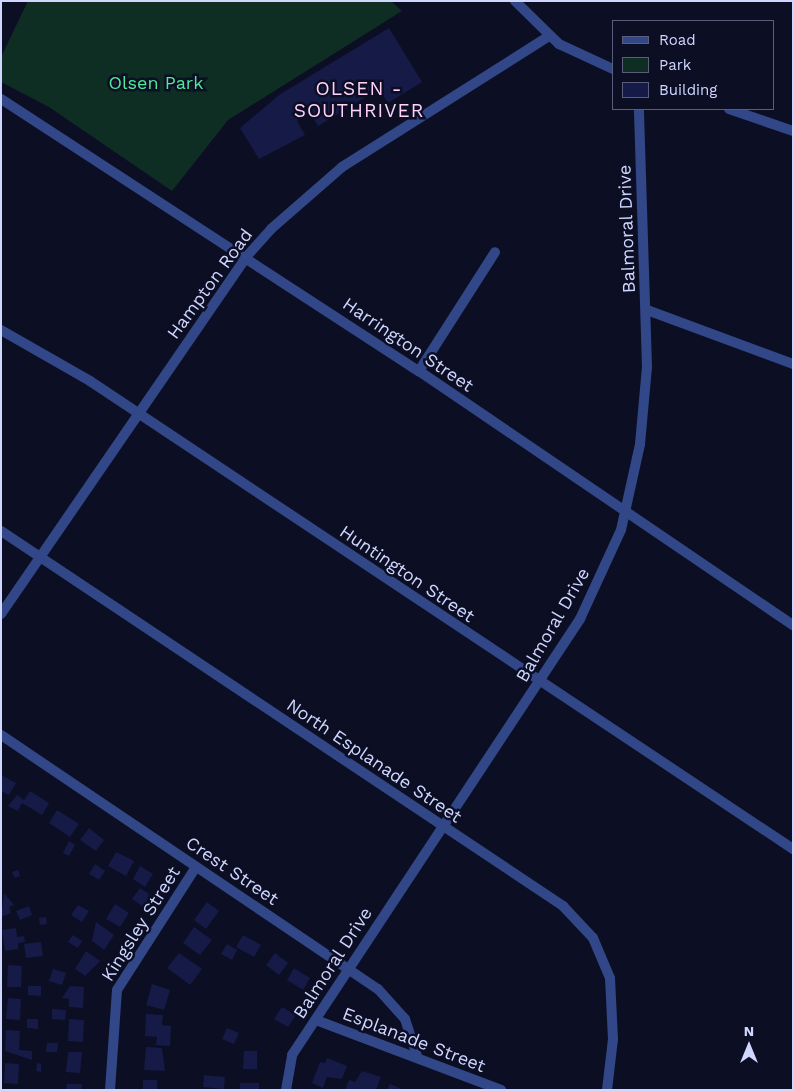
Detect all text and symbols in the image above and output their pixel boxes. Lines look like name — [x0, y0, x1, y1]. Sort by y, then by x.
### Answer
legend — [612, 20, 774, 110]
text: Road — [659, 31, 696, 49]
text: Park — [659, 56, 691, 74]
park label: Olsen Park — [109, 72, 203, 94]
district label: OLSEN - SOUTHRIVER — [292, 78, 426, 122]
text: Building — [659, 81, 717, 99]
street label: Balmoral Drive — [614, 164, 640, 294]
street label: Hampton Road — [163, 225, 257, 343]
street label: Harrington Street — [338, 293, 478, 397]
street label: Huntington Street — [335, 521, 479, 627]
street label: Balmoral Drive — [511, 564, 595, 686]
street label: North Esplanade Street — [282, 694, 466, 828]
street label: Crest Street — [182, 832, 282, 910]
street label: Kingsley Street — [97, 862, 185, 986]
street label: Balmoral Drive — [289, 903, 377, 1023]
street label: Esplanade Street — [340, 1003, 488, 1077]
north arrow — [724, 1021, 774, 1071]
text: N — [744, 1023, 754, 1039]

